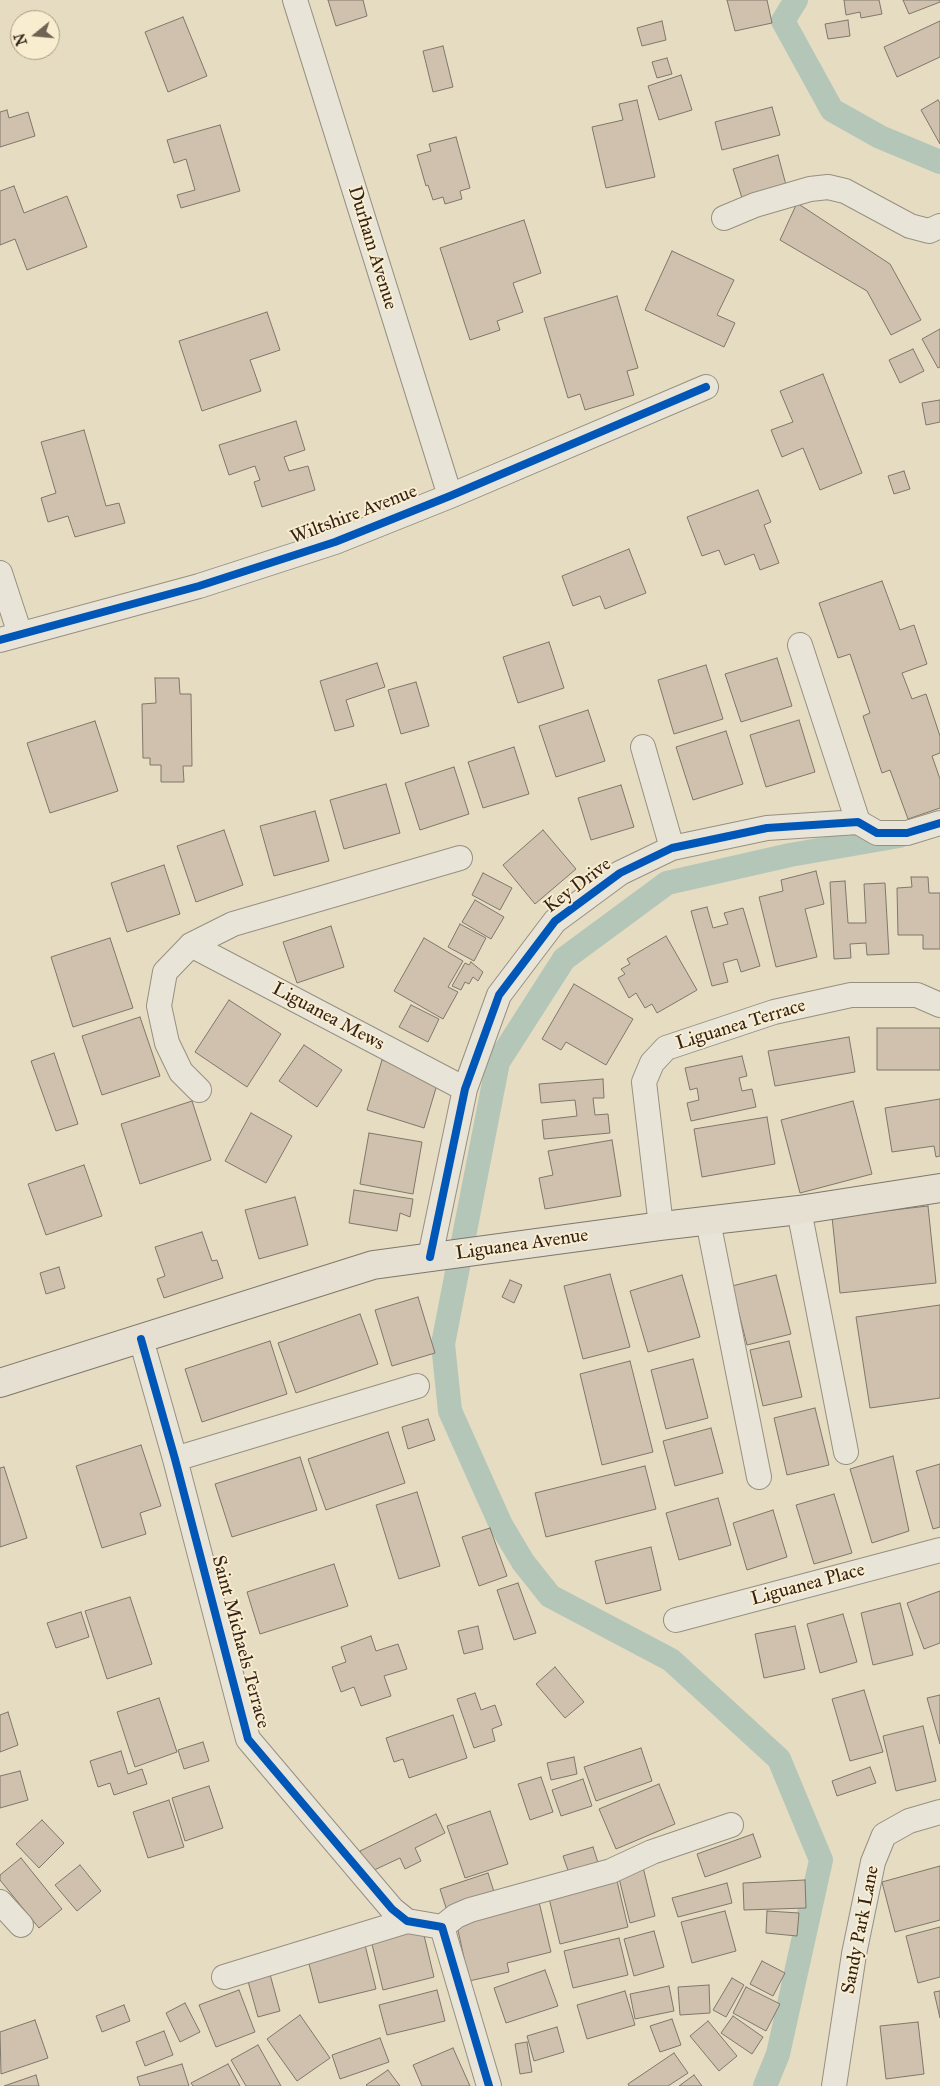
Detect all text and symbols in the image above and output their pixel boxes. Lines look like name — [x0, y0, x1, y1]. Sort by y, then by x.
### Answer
north arrow — [10, 10, 60, 60]
text: N — [11, 31, 31, 47]
street label: Durham Avenue — [342, 184, 402, 312]
street label: Wiltshire Avenue — [287, 480, 421, 550]
street label: Key Drive — [540, 853, 616, 919]
street label: Liguanea Mews — [268, 978, 388, 1056]
street label: Liguanea Terrace — [673, 994, 809, 1056]
street label: Liguanea Avenue — [454, 1224, 590, 1266]
street label: Saint Michaels Terrace — [206, 1553, 274, 1731]
street label: Liguanea Place — [749, 1559, 867, 1611]
street label: Sandy Park Lane — [837, 1864, 885, 1996]

